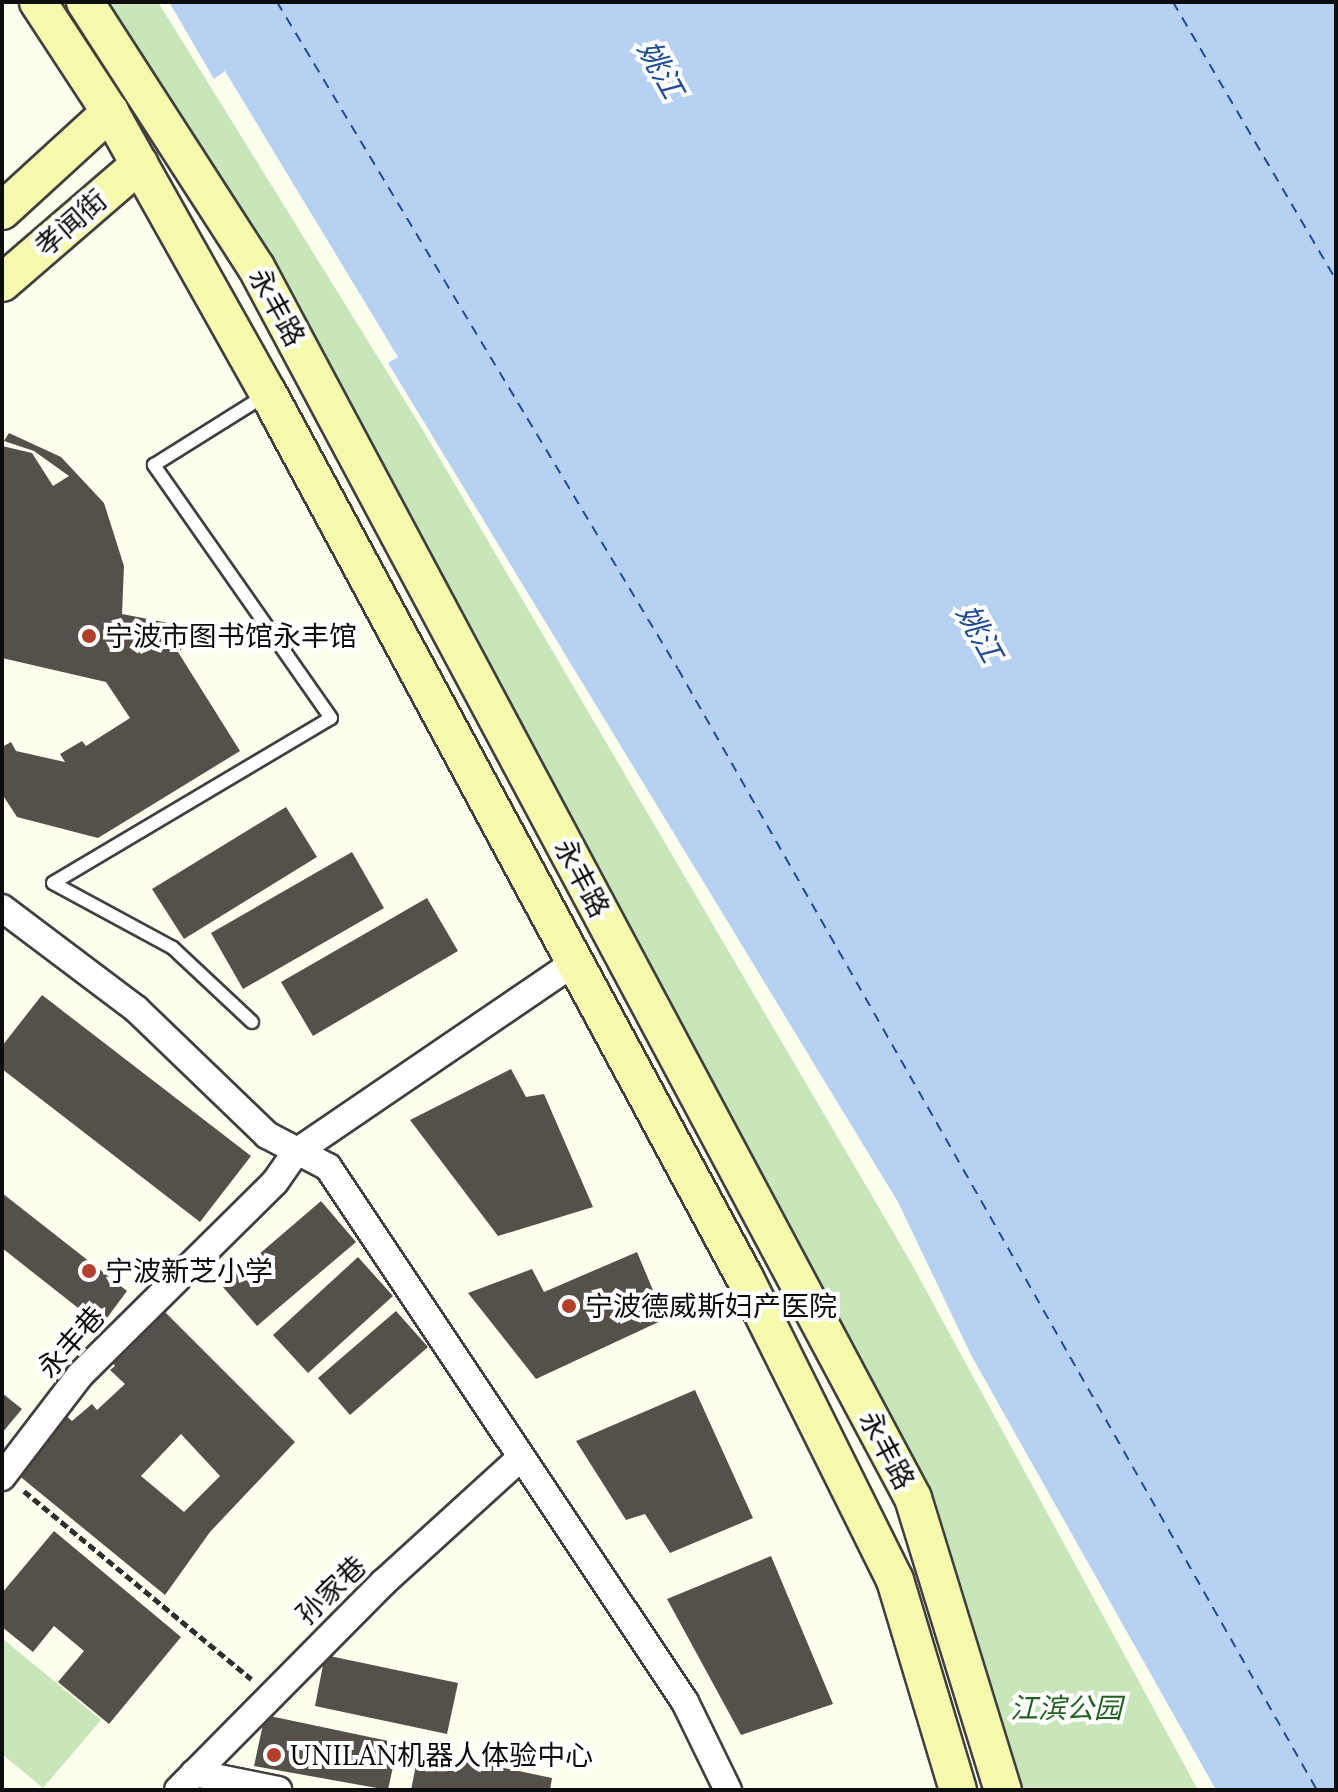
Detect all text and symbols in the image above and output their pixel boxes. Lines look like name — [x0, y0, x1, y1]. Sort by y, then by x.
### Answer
water label: 姚江 — [631, 34, 691, 104]
street label: 孝闻街 — [28, 183, 114, 263]
street label: 永丰路 — [242, 262, 312, 352]
water label: 姚江 — [950, 598, 1010, 668]
place label: 宁波市图书馆永丰馆 — [105, 619, 357, 653]
marker: 宁波市图书馆永丰馆 — [80, 627, 98, 645]
street label: 永丰路 — [547, 833, 617, 923]
place label: 宁波新芝小学 — [105, 1254, 273, 1288]
marker: 宁波新芝小学 — [80, 1262, 98, 1280]
place label: 宁波德威斯妇产医院 — [585, 1289, 837, 1323]
marker: 宁波德威斯妇产医院 — [560, 1297, 578, 1315]
street label: 永丰巷 — [30, 1300, 112, 1384]
street label: 永丰路 — [852, 1405, 922, 1495]
street label: 孙家巷 — [289, 1549, 373, 1631]
park label: 江滨公园 — [1010, 1691, 1122, 1725]
place label: UNILAN机器人体验中心 — [290, 1738, 593, 1772]
marker: UNILAN机器人体验中心 — [265, 1746, 283, 1764]

